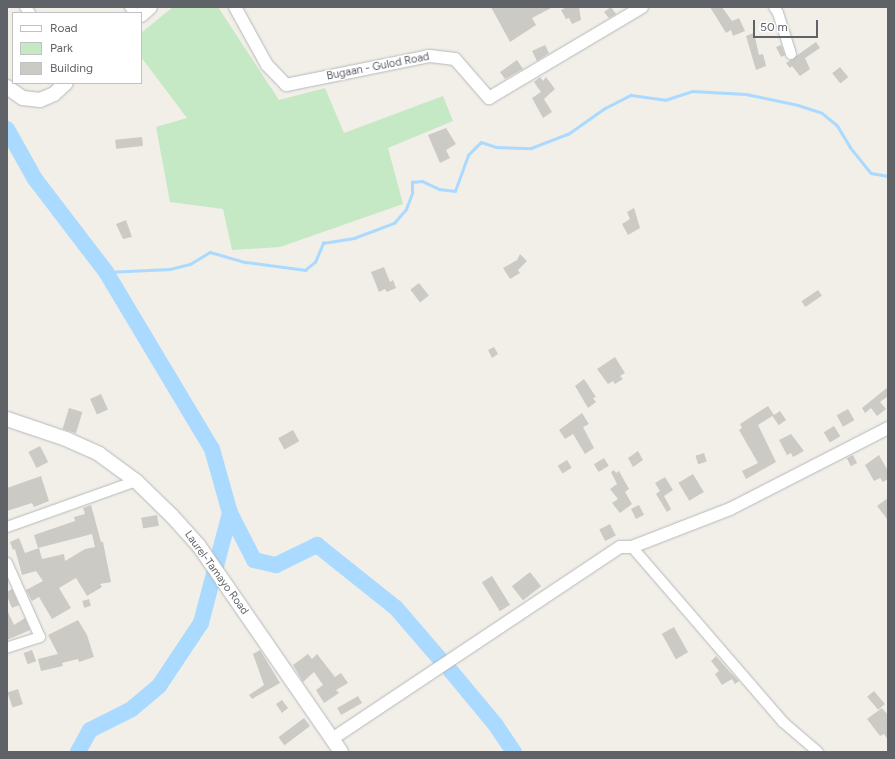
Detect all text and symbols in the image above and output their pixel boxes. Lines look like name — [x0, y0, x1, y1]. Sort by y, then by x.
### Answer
legend — [12, 12, 142, 84]
scale bar — [755, 12, 820, 38]
text: 50 m — [760, 20, 788, 34]
text: Road — [50, 21, 78, 35]
text: Park — [50, 41, 73, 55]
street label: Bugaan - Gulod Road — [325, 51, 431, 83]
text: Building — [50, 61, 93, 75]
street label: Laurel-Tamayo Road — [181, 529, 251, 617]

